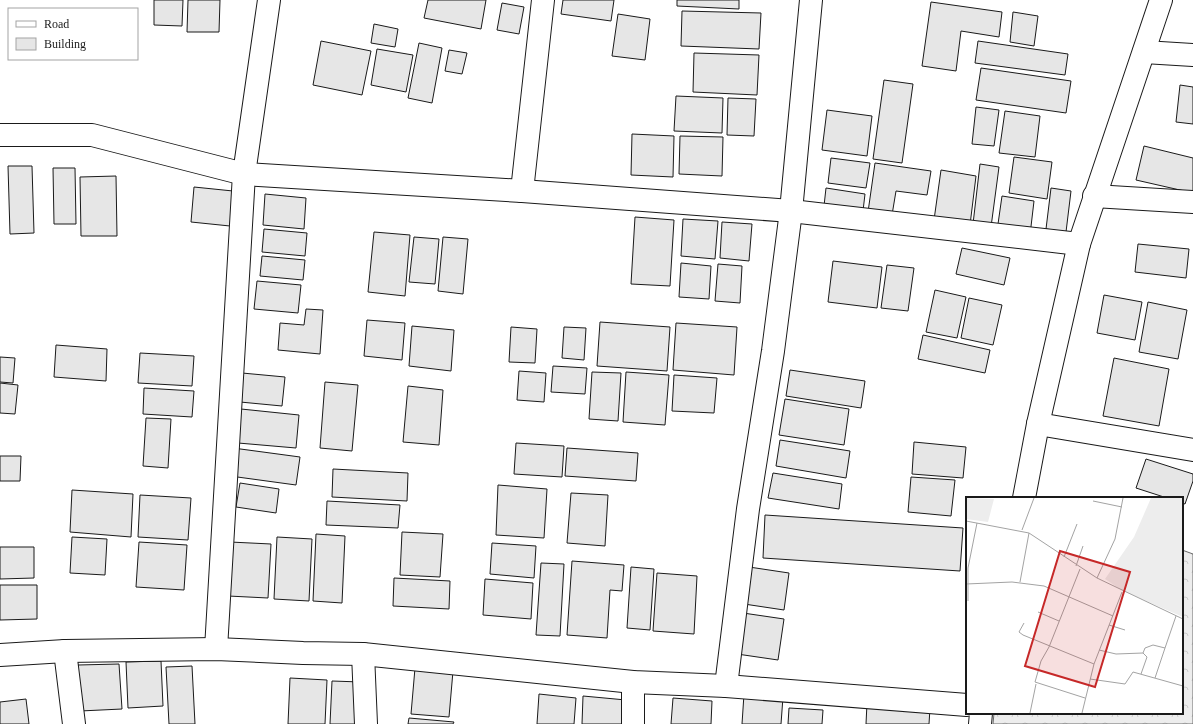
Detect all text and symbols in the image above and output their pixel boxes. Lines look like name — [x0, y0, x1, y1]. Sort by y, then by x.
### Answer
legend — [8, 8, 138, 60]
text: Road — [44, 17, 69, 31]
text: Building — [44, 37, 86, 51]
inset map — [966, 497, 1183, 714]

